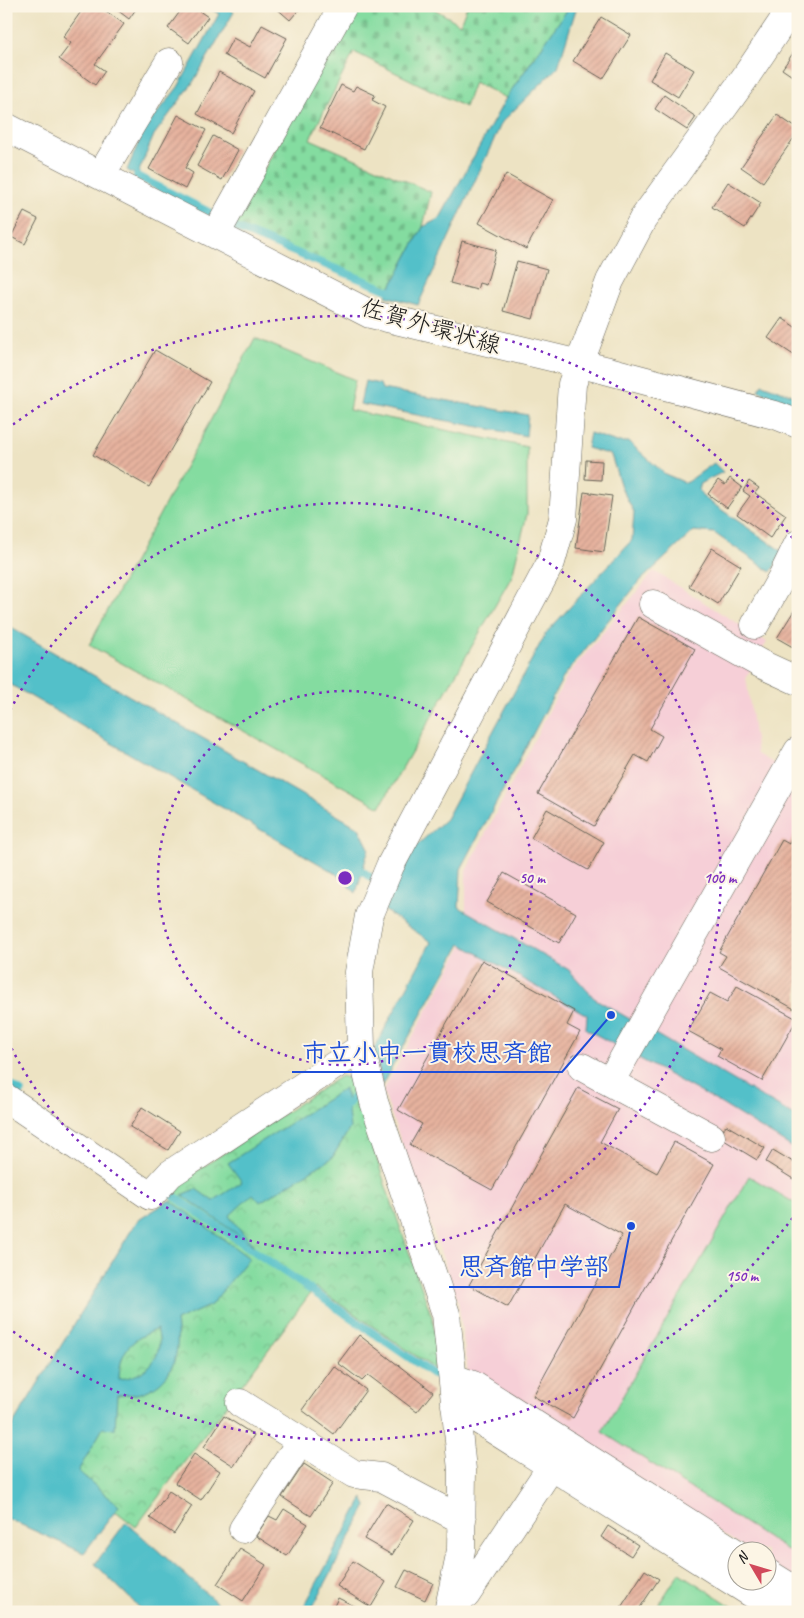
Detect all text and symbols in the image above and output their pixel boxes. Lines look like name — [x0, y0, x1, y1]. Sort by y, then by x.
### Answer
street label: 佐賀外環状線 — [358, 292, 504, 360]
centre of rings — [336, 869, 354, 887]
text: 50 m — [519, 869, 546, 888]
text: 100 m — [704, 869, 738, 888]
callout: 市立小中一貫校思斉館 — [292, 1032, 562, 1072]
text: 市立小中一貫校思斉館 — [302, 1037, 552, 1069]
callout: 思斉館中学部 — [449, 1247, 619, 1287]
text: 思斉館中学部 — [459, 1251, 609, 1283]
text: 150 m — [726, 1267, 760, 1286]
north arrow — [726, 1540, 776, 1590]
text: N — [733, 1548, 753, 1567]

